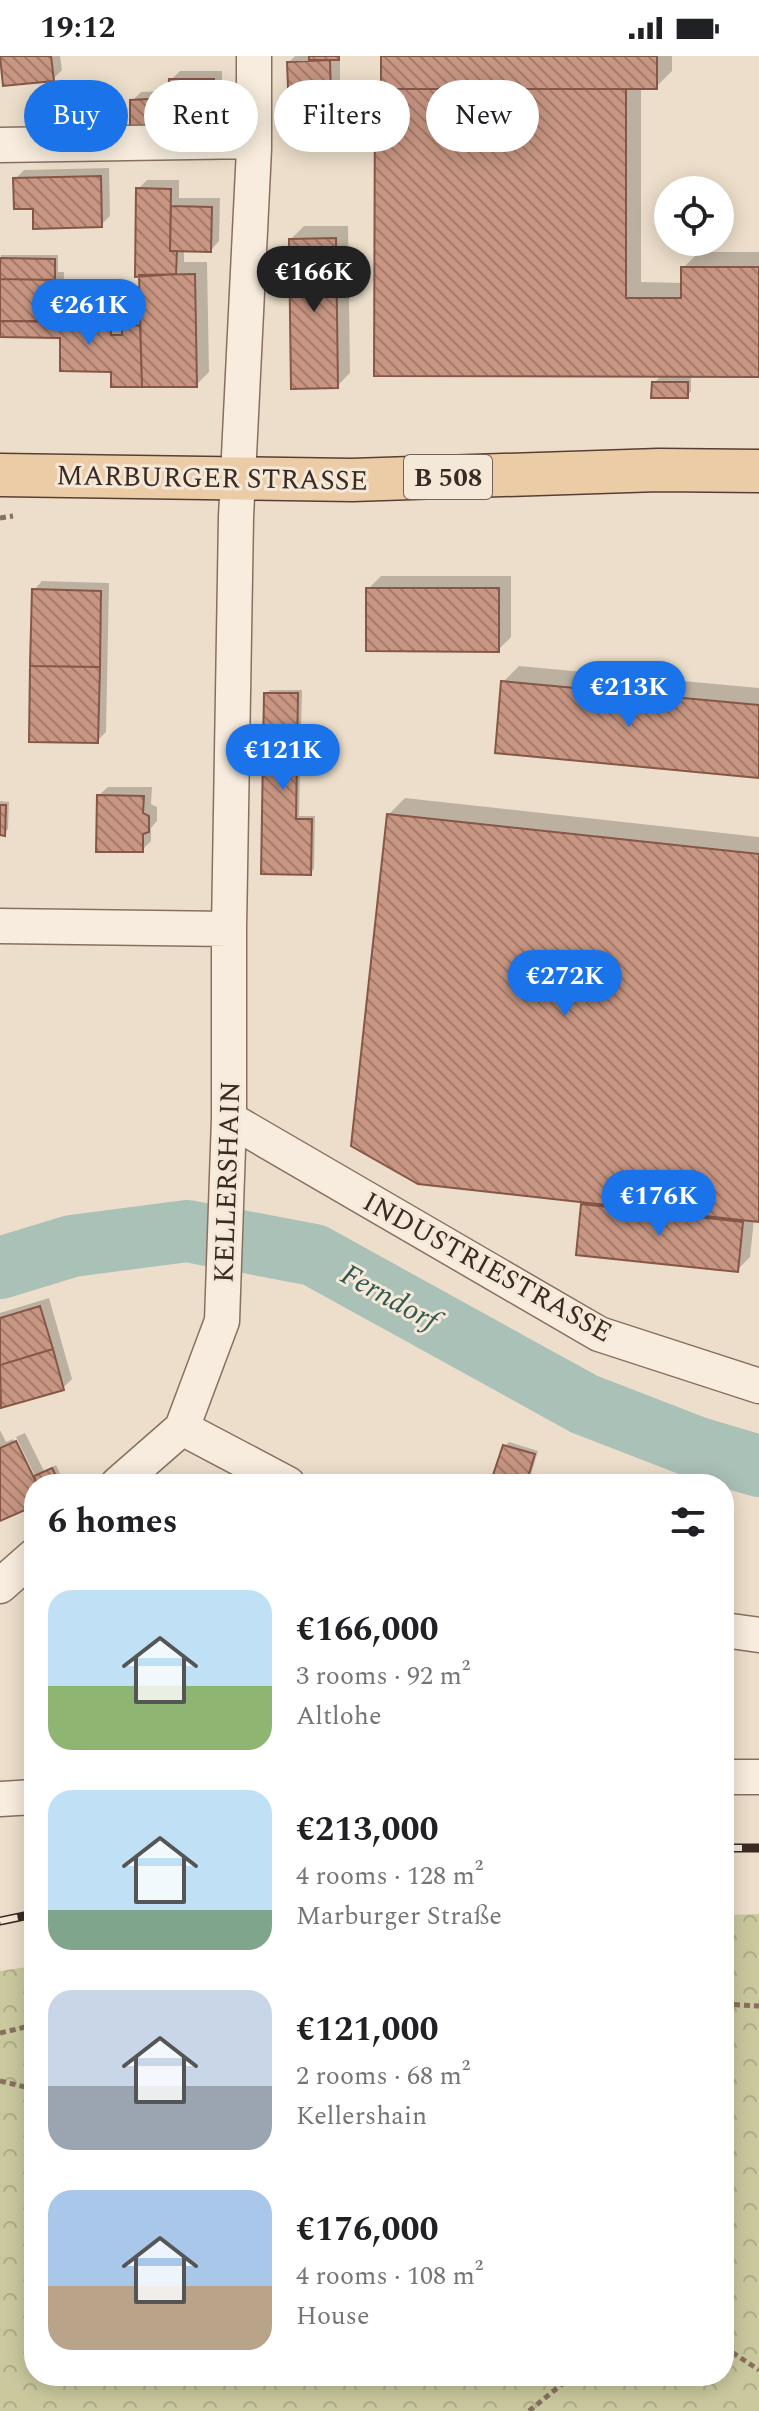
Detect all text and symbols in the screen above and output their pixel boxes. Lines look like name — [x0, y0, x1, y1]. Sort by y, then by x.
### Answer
text: 19:12 — [40, 5, 115, 51]
chip: Buy — [24, 80, 128, 152]
chip: Rent — [144, 80, 258, 152]
chip: Filters — [274, 80, 410, 152]
chip: New — [426, 80, 539, 152]
map controls — [654, 176, 734, 256]
button: locate — [654, 176, 734, 256]
pin: €166K — [258, 246, 370, 314]
text: €166K — [275, 252, 353, 292]
pin: €261K — [33, 279, 145, 347]
text: €261K — [50, 285, 128, 325]
street label: MARBURGER STRASSE — [56, 454, 368, 503]
road number: B 508 — [404, 455, 492, 499]
pin: €213K — [573, 661, 685, 729]
text: €213K — [590, 667, 668, 707]
pin: €121K — [227, 724, 339, 792]
text: €121K — [244, 730, 322, 770]
pin: €272K — [509, 950, 621, 1018]
text: €272K — [526, 956, 604, 996]
street label: KELLERSHAIN — [202, 1080, 253, 1284]
pin: €176K — [603, 1170, 715, 1238]
text: €176K — [620, 1176, 698, 1216]
street label: INDUSTRIESTRASSE — [355, 1181, 620, 1354]
water label: Ferndorf — [332, 1252, 451, 1346]
text: 6 homes — [48, 1496, 178, 1548]
icon: filters — [666, 1500, 710, 1544]
text: €166,000 — [296, 1604, 439, 1656]
icon: home — [112, 1622, 208, 1718]
text: 3 rooms · 92 m² — [296, 1656, 470, 1696]
text: Altlohe — [296, 1696, 382, 1736]
text: €213,000 — [296, 1804, 439, 1856]
icon: home — [112, 1822, 208, 1918]
text: 4 rooms · 128 m² — [296, 1856, 483, 1896]
text: Marburger Straße — [296, 1896, 502, 1936]
text: €121,000 — [296, 2004, 439, 2056]
icon: home — [112, 2022, 208, 2118]
text: 2 rooms · 68 m² — [296, 2056, 470, 2096]
text: Kellershain — [296, 2096, 427, 2136]
text: €176,000 — [296, 2204, 439, 2256]
icon: home — [112, 2222, 208, 2318]
text: 4 rooms · 108 m² — [296, 2256, 483, 2296]
text: House — [296, 2296, 370, 2336]

